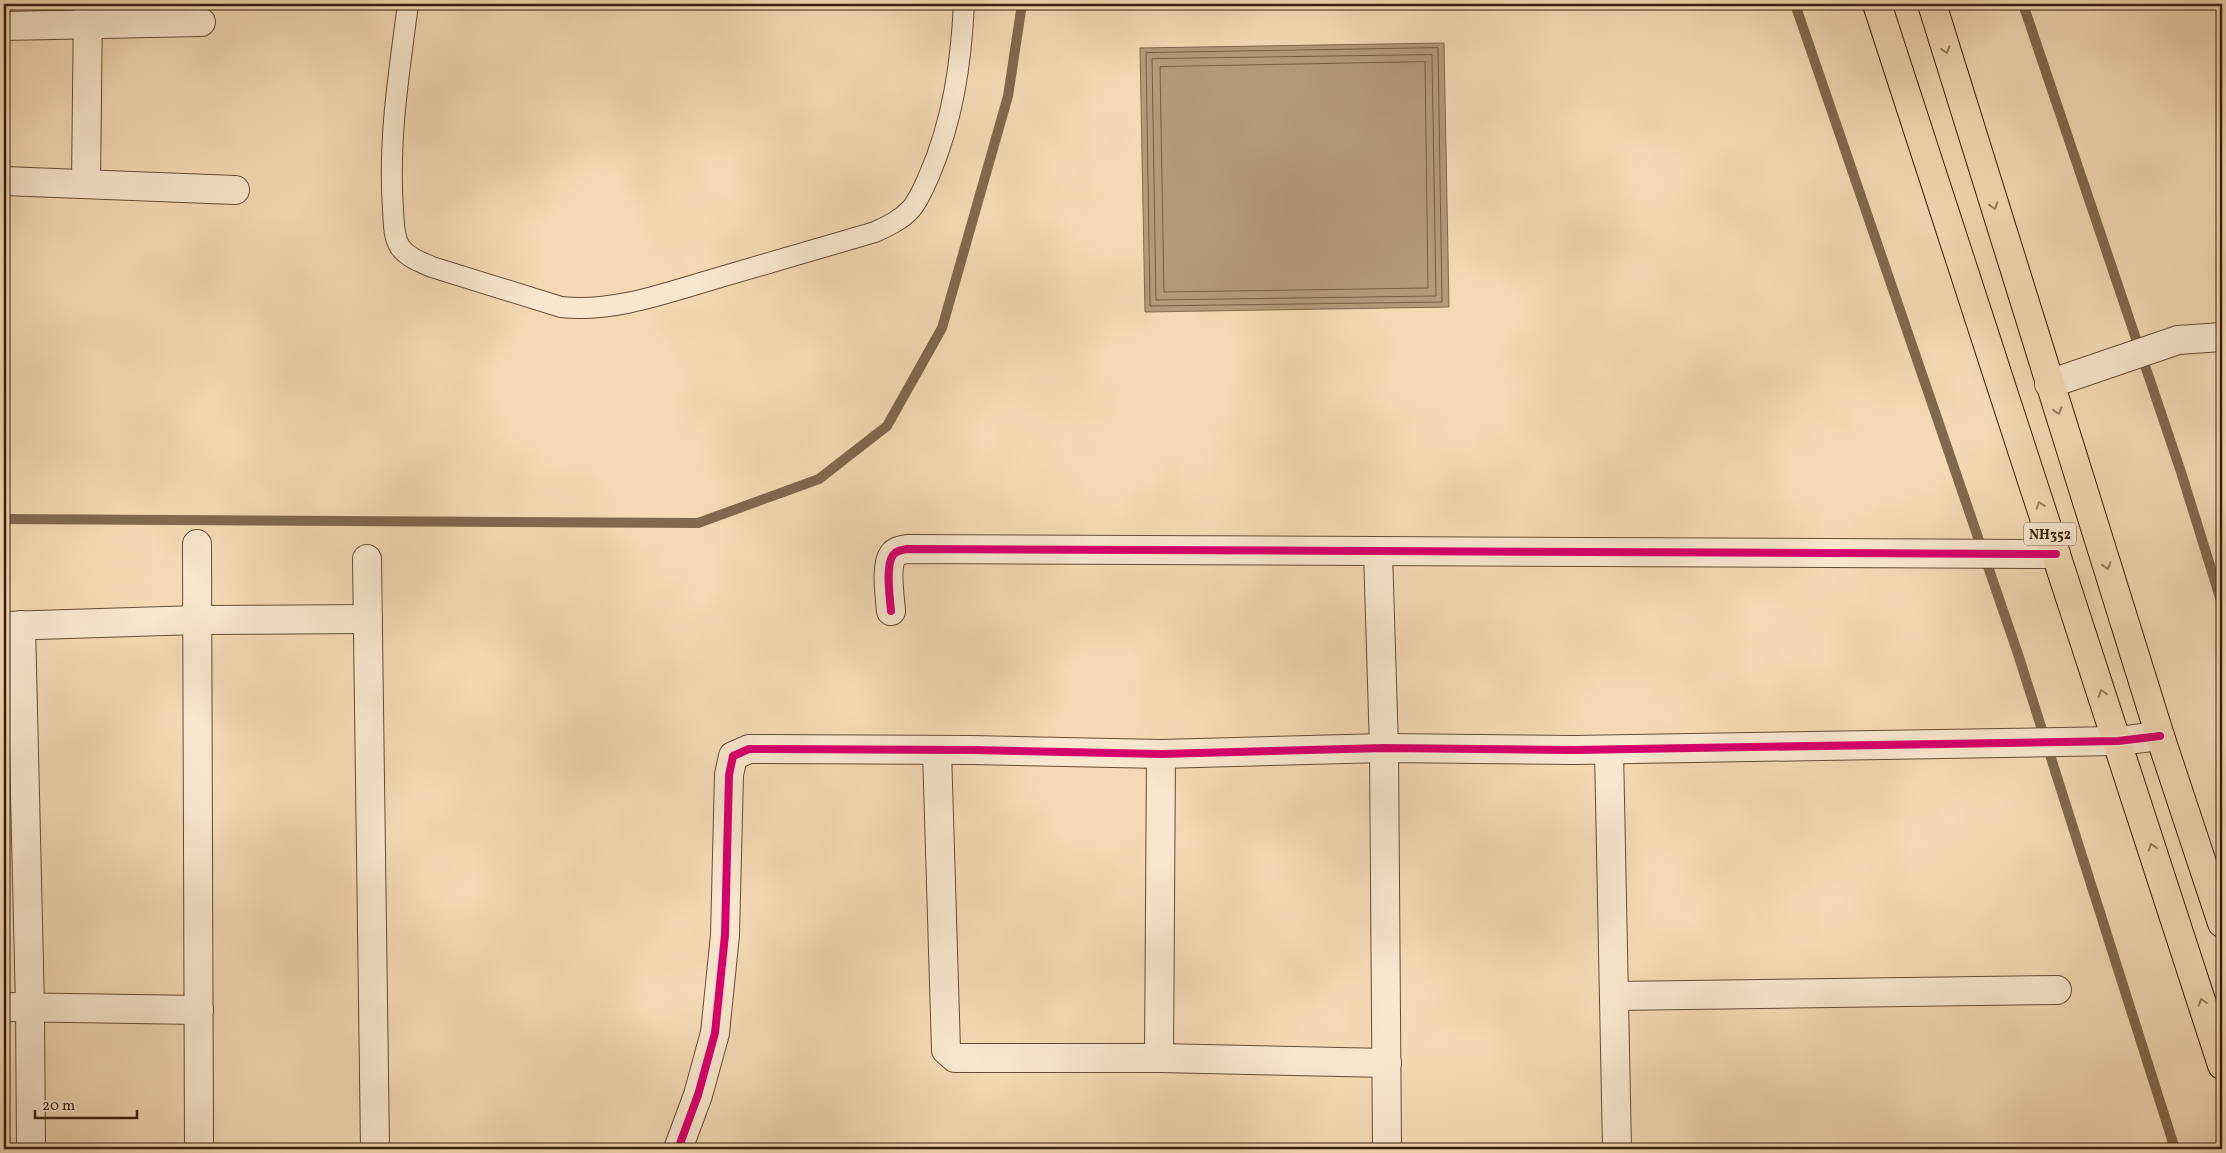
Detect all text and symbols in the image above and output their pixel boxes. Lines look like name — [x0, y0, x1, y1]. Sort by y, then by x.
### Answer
one-way arrow — [1941, 46, 1951, 54]
one-way arrow — [1989, 201, 1999, 209]
one-way arrow — [2052, 406, 2062, 415]
one-way arrow — [2036, 501, 2046, 510]
road number: NH352 — [2024, 522, 2076, 546]
one-way arrow — [2101, 561, 2111, 570]
one-way arrow — [2097, 689, 2107, 697]
one-way arrow — [2148, 844, 2158, 852]
one-way arrow — [2198, 998, 2208, 1006]
scale bar — [35, 1088, 138, 1120]
text: 20 m — [42, 1096, 75, 1117]

